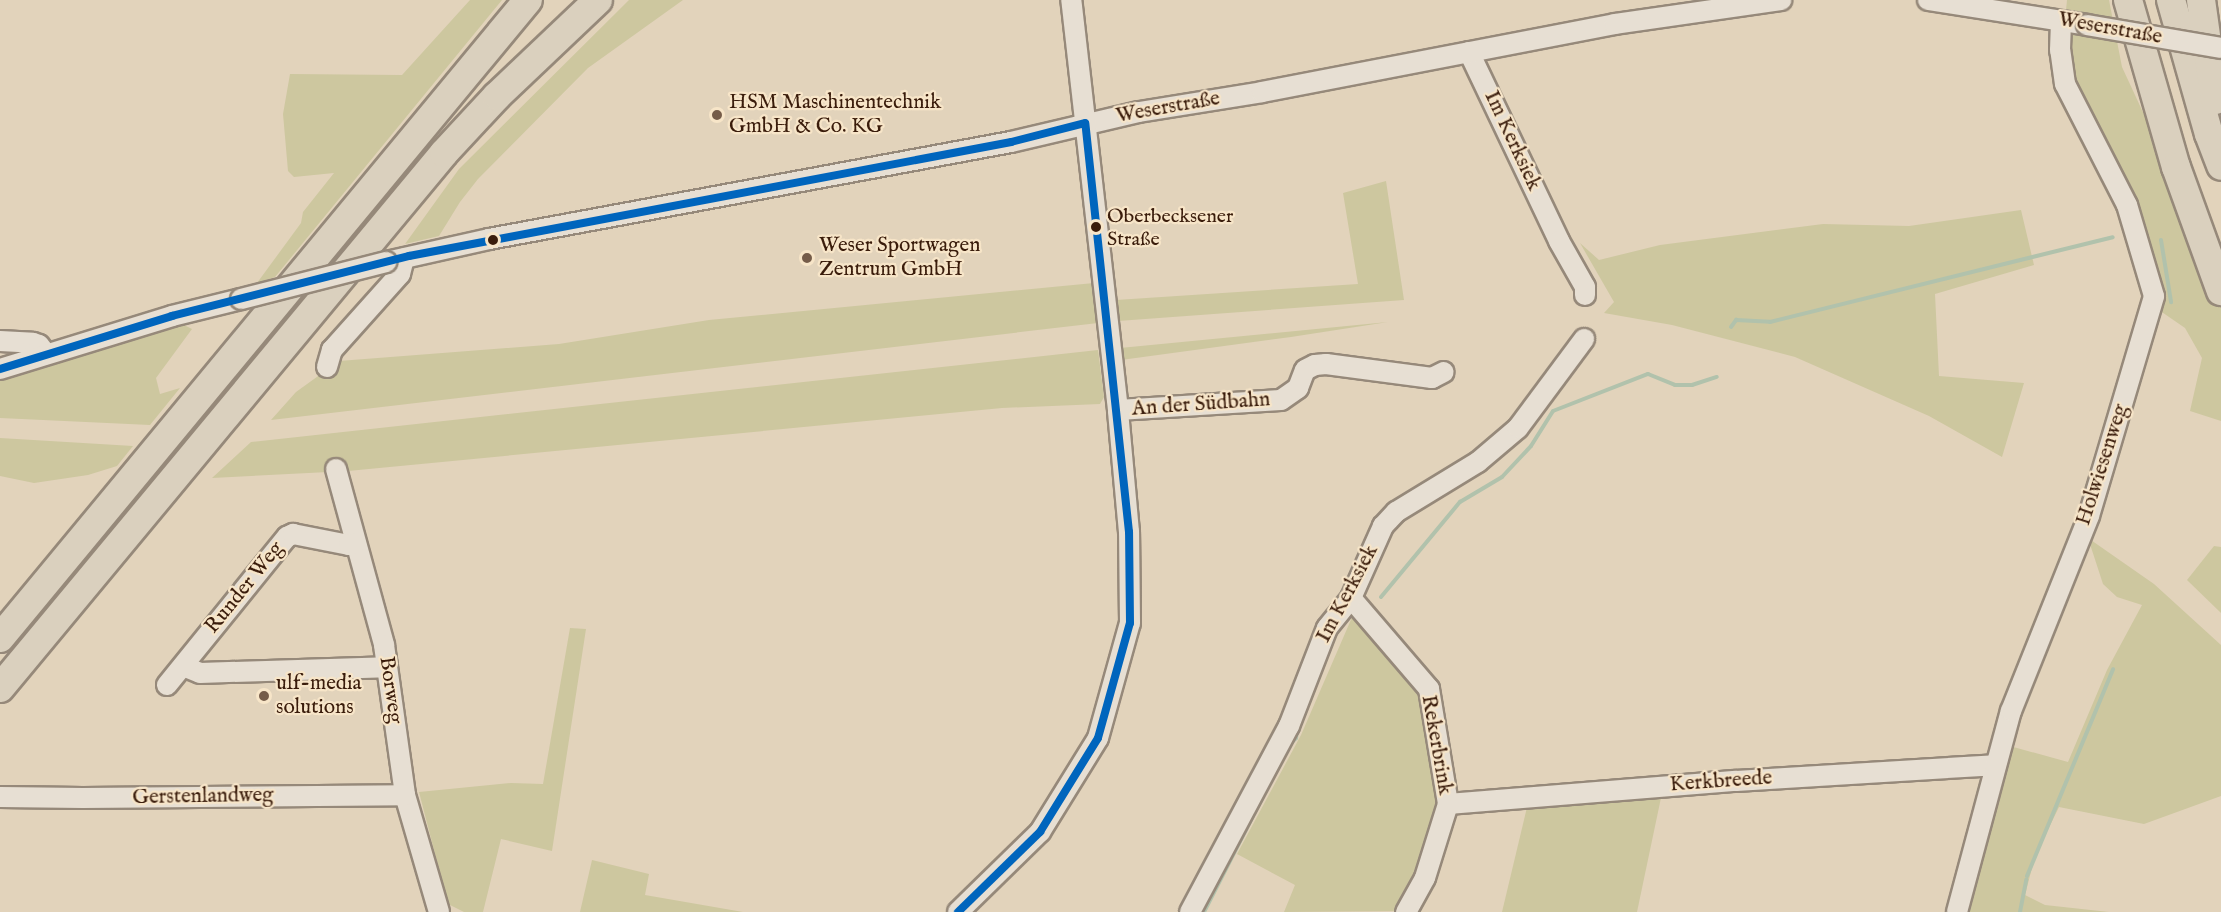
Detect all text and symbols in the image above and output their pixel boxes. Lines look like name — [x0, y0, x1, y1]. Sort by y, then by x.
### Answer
street label: Weserstraße — [2056, 7, 2164, 51]
street label: Weserstraße — [1114, 86, 1222, 130]
street label: Im Kerksiek — [1478, 87, 1546, 195]
place label: HSM Maschinentechnik GmbH & Co. KG — [729, 90, 941, 140]
marker: HSM Maschinentechnik GmbH & Co. KG — [710, 108, 724, 122]
place label: Oberbecksener Straße — [1107, 204, 1233, 251]
marker: Oberbecksener Straße — [1090, 221, 1102, 233]
place label: Weser Sportwagen Zentrum GmbH — [819, 233, 980, 283]
unlabelled marker — [487, 234, 499, 246]
marker: Weser Sportwagen Zentrum GmbH — [800, 251, 814, 265]
street label: An der Südbahn — [1131, 388, 1271, 422]
street label: Holwiesenweg — [2072, 401, 2134, 529]
street label: Runder Weg — [200, 537, 290, 639]
street label: Im Kerksiek — [1312, 541, 1384, 647]
street label: Borweg — [373, 655, 407, 725]
place label: ulf-media solutions — [276, 671, 362, 721]
marker: ulf-media solutions — [257, 689, 271, 703]
street label: Rekerbrink — [1415, 693, 1457, 797]
street label: Kerkbreede — [1669, 766, 1773, 798]
street label: Gerstenlandweg — [132, 783, 274, 811]

